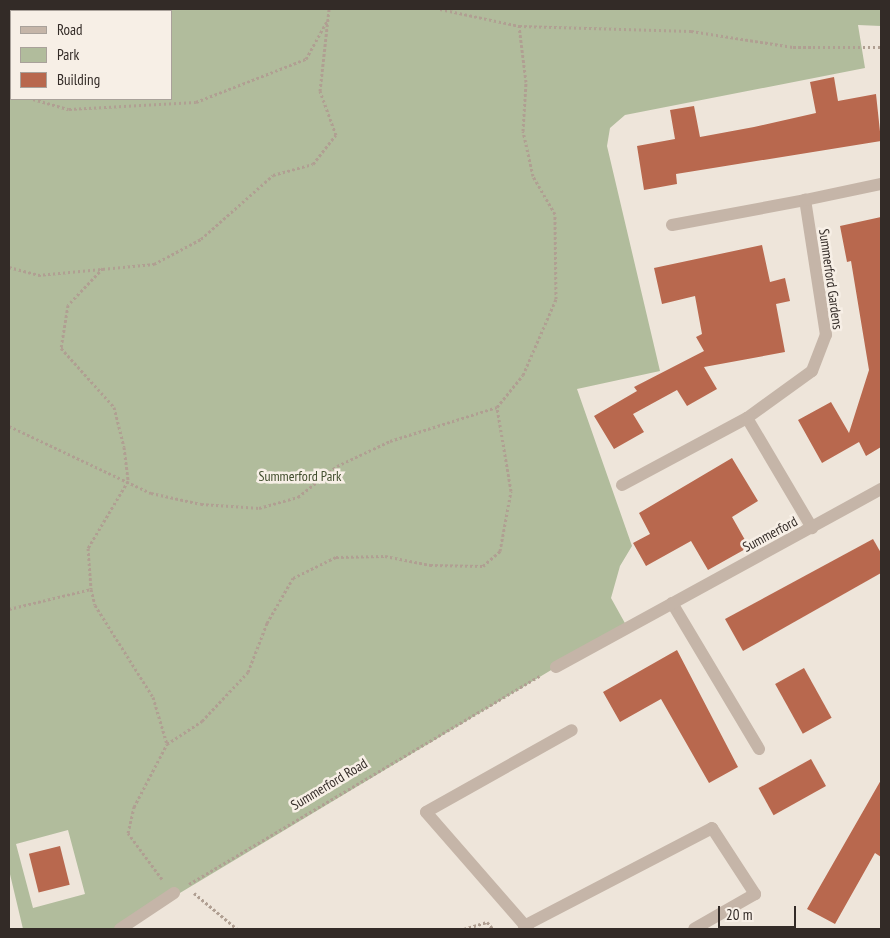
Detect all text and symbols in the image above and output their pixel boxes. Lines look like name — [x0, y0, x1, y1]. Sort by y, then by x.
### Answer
legend — [10, 10, 172, 100]
text: Road — [57, 20, 83, 39]
text: Park — [57, 45, 79, 64]
text: Building — [57, 70, 100, 89]
street label: Summerford Gardens — [816, 228, 846, 330]
park label: Summerford Park — [258, 468, 342, 484]
street label: Summerford — [740, 513, 800, 555]
street label: Summerford Road — [288, 755, 370, 813]
scale bar — [720, 896, 798, 928]
text: 20 m — [726, 905, 752, 924]

